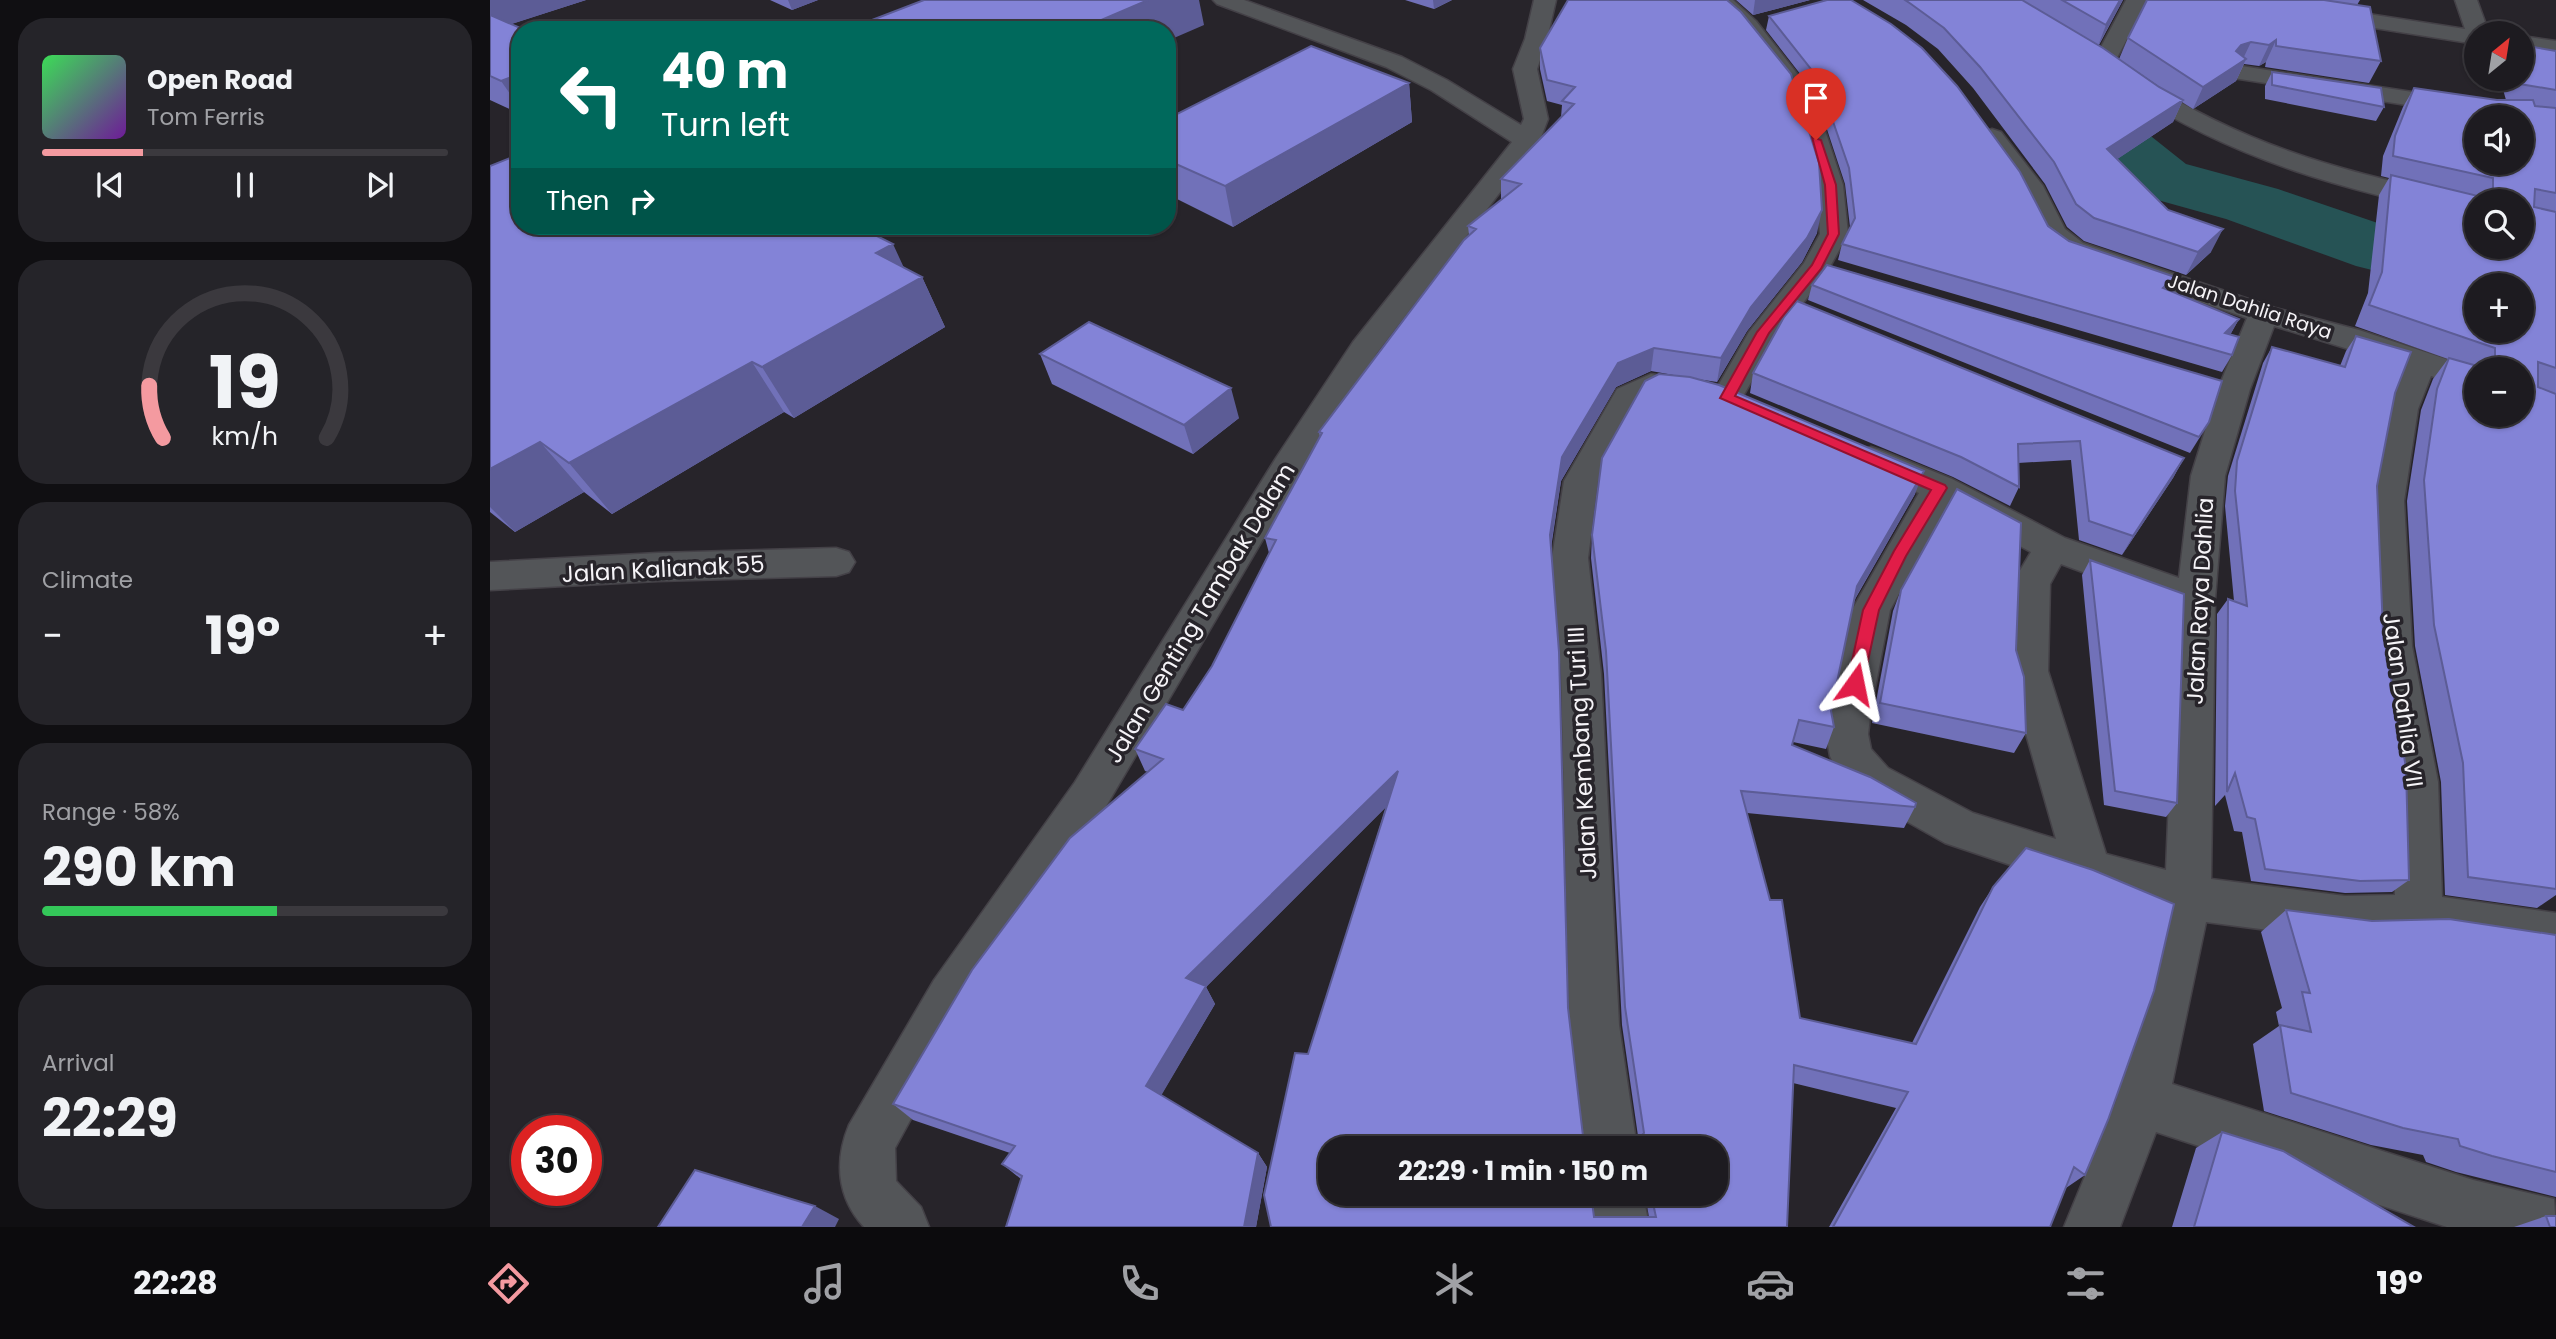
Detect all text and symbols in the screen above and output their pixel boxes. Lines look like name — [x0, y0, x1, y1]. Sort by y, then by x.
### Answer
north arrow — [2464, 21, 2534, 91]
map controls — [2464, 21, 2534, 427]
text: 40 m — [661, 37, 788, 105]
icon: left — [546, 49, 637, 140]
text: Open Road — [147, 62, 293, 98]
pin — [1786, 68, 1846, 140]
icon: arrive — [1797, 79, 1835, 117]
text: Tom Ferris — [147, 101, 265, 133]
text: Turn left — [661, 102, 790, 147]
button: sound — [2464, 105, 2534, 175]
icon: previous — [91, 166, 129, 204]
icon: pause — [226, 166, 264, 204]
icon: next — [361, 166, 399, 204]
icon: right — [623, 182, 661, 220]
text: Then — [546, 183, 609, 219]
button: search — [2464, 189, 2534, 259]
street label: Jalan Dahlia Raya — [2164, 267, 2335, 346]
button: + — [2464, 273, 2534, 343]
text: 19 — [209, 332, 281, 433]
button: − — [2464, 357, 2534, 427]
text: km/h — [212, 418, 278, 453]
street label: Jalan Genting Tambak Dalam — [1098, 457, 1302, 769]
street label: Jalan Raya Dahlia — [2179, 497, 2221, 705]
street label: Jalan Kalianak 55 — [561, 548, 765, 590]
text: Climate — [42, 564, 133, 596]
text: 19° — [205, 599, 280, 672]
text: − — [42, 609, 63, 662]
text: + — [422, 609, 448, 662]
street label: Jalan Dahlia VII — [2375, 611, 2431, 789]
street label: Jalan Kembang Turi III — [1559, 626, 1605, 880]
position arrow — [1818, 647, 1892, 721]
text: Range · 58% — [42, 796, 180, 828]
text: 290 km — [42, 831, 236, 904]
text: Arrival — [42, 1047, 114, 1079]
text: 22:29 — [42, 1082, 178, 1155]
speed limit sign: 30 — [511, 1115, 602, 1206]
text: 22:29 · 1 min · 150 m — [1398, 1153, 1648, 1189]
icon: directions — [484, 1259, 533, 1308]
icon: music — [800, 1259, 849, 1308]
icon: phone — [1115, 1259, 1164, 1308]
icon: climate — [1430, 1259, 1479, 1308]
icon: car — [1746, 1259, 1795, 1308]
icon: filters — [2061, 1259, 2110, 1308]
text: 22:28 — [133, 1260, 218, 1305]
text: 19° — [2376, 1260, 2423, 1305]

